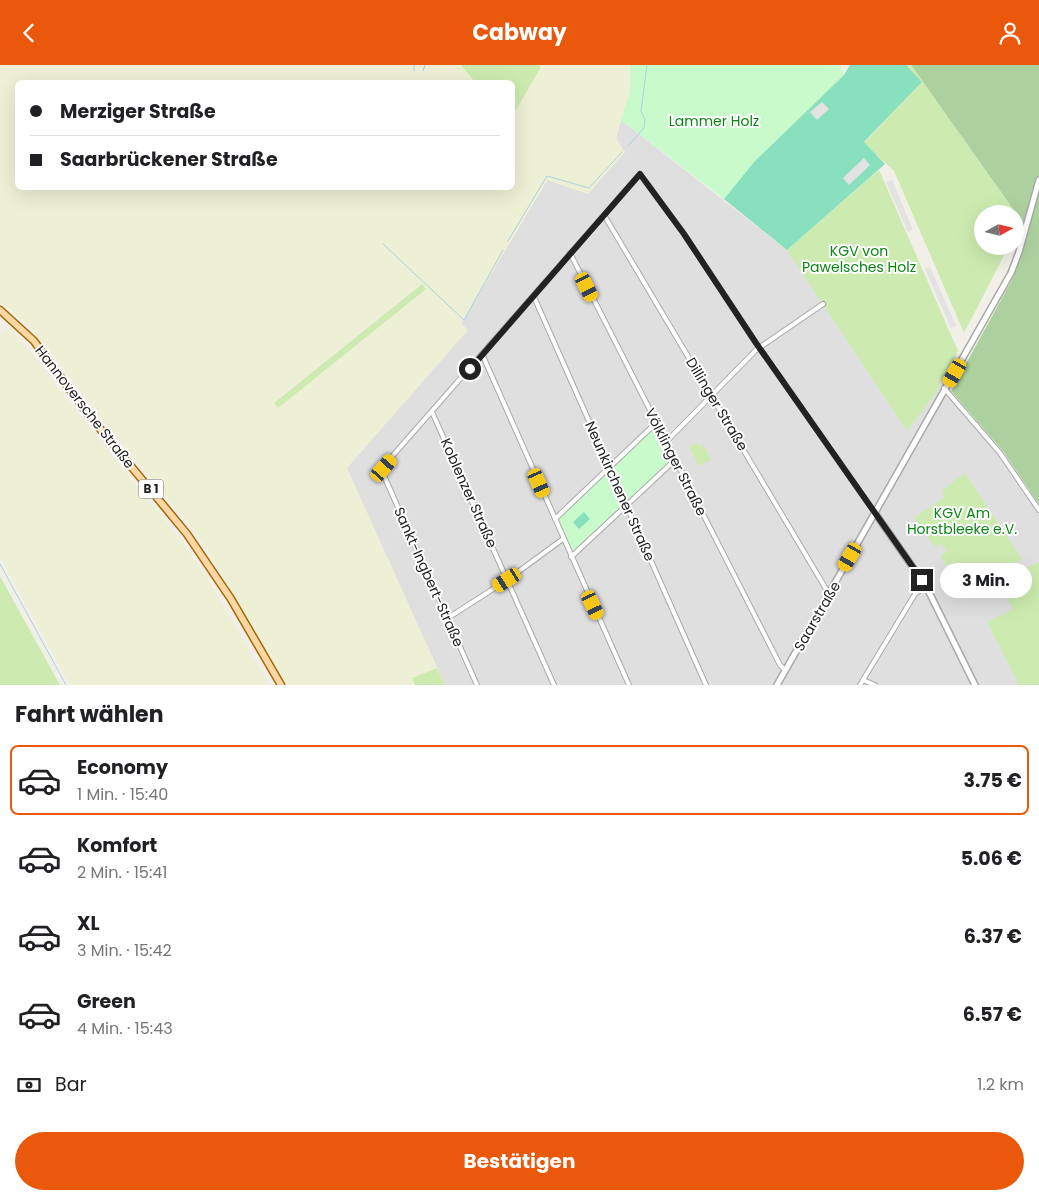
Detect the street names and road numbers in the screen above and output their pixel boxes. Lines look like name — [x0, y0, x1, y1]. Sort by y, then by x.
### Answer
street label: Hannoversche Straße — [31, 341, 140, 473]
street label: Dillinger Straße — [681, 353, 753, 455]
street label: Völklinger Straße — [640, 405, 712, 520]
street label: Neunkirchener Straße — [580, 418, 660, 564]
street label: Koblenzer Straße — [436, 435, 502, 551]
road number: B 1 — [138, 479, 164, 499]
street label: Sankt-Ingbert-Straße — [389, 504, 469, 650]
street label: Saarstraße — [789, 577, 845, 655]

